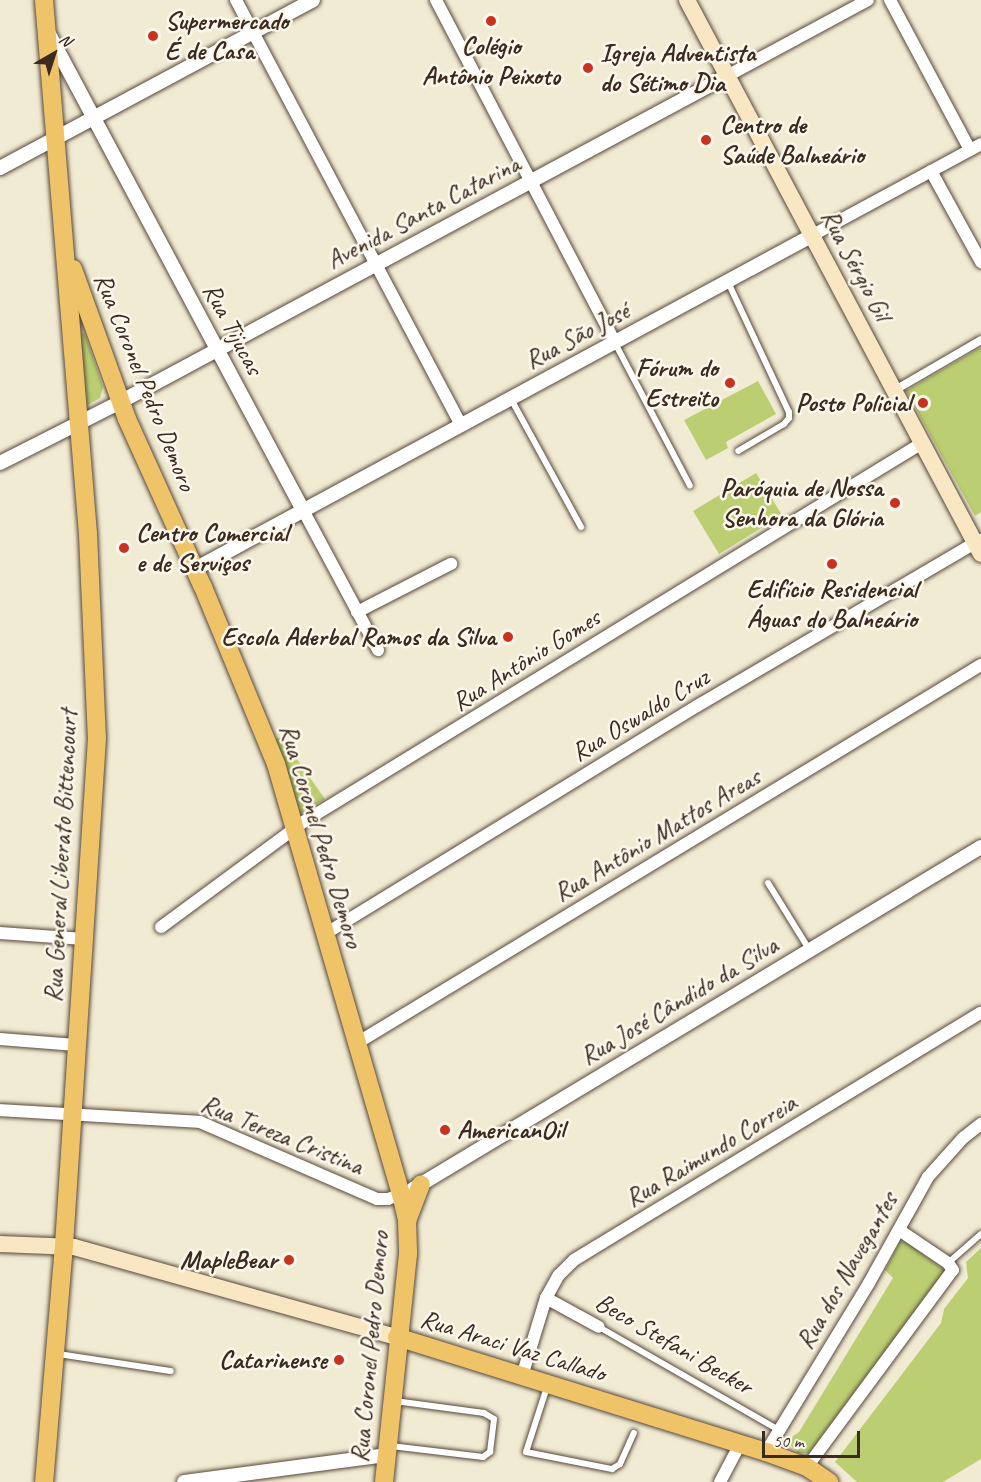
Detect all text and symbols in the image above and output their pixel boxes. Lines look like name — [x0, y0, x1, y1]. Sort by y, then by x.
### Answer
place label: Supermercado É de Casa — [165, 5, 288, 66]
marker: Colégio Antônio Peixoto — [484, 14, 498, 28]
north arrow — [24, 24, 84, 84]
text: N — [55, 29, 75, 51]
marker: Supermercado É de Casa — [146, 29, 160, 43]
place label: Colégio Antônio Peixoto — [422, 30, 560, 92]
place label: Igreja Adventista do Sétimo Dia — [600, 37, 756, 98]
marker: Igreja Adventista do Sétimo Dia — [581, 61, 595, 75]
place label: Centro de Saúde Balneário — [720, 109, 865, 170]
marker: Centro de Saúde Balneário — [697, 131, 715, 149]
street label: Avenida Santa Catarina — [321, 148, 525, 276]
street label: Rua Sérgio Gil — [814, 204, 898, 326]
street label: Rua Coronel Pedro Demoro — [87, 269, 203, 495]
street label: Rua Tijucas — [196, 278, 270, 380]
street label: Rua São José — [520, 296, 634, 376]
place label: Fórum do Estreito — [636, 352, 718, 414]
marker: Fórum do Estreito — [723, 376, 737, 390]
place label: Posto Policial — [796, 387, 911, 419]
marker: Posto Policial — [916, 396, 930, 410]
place label: Paróquia de Nossa Senhora da Glória — [721, 472, 883, 534]
marker: Paróquia de Nossa Senhora da Glória — [888, 496, 902, 510]
place label: Centro Comercial e de Serviços — [136, 517, 289, 578]
marker: Centro Comercial e de Serviços — [117, 541, 131, 555]
marker: Edifício Residencial Águas do Balneário — [825, 557, 839, 571]
place label: Edifício Residencial Águas do Balneário — [747, 573, 917, 634]
street label: Rua Antônio Gomes — [447, 602, 605, 718]
place label: Escola Aderbal Ramos da Silva — [222, 621, 496, 653]
marker: Escola Aderbal Ramos da Silva — [501, 630, 515, 644]
street label: Rua Oswaldo Cruz — [565, 661, 715, 769]
street label: Rua General Liberato Bittencourt — [38, 709, 84, 1003]
street label: Rua Coronel Pedro Demoro — [272, 721, 370, 951]
street label: Rua Antônio Mattos Areas — [548, 761, 766, 909]
street label: Rua José Cândido da Silva — [574, 930, 784, 1072]
street label: Rua Raimundo Correia — [619, 1087, 803, 1215]
street label: Rua Tereza Cristina — [197, 1088, 367, 1182]
place label: AmericanOil — [457, 1114, 564, 1146]
marker: AmericanOil — [438, 1123, 452, 1137]
street label: Rua dos Navegantes — [790, 1187, 904, 1355]
street label: Rua Coronel Pedro Demoro — [344, 1230, 396, 1464]
place label: MapleBear — [180, 1244, 277, 1276]
marker: MapleBear — [282, 1253, 296, 1267]
street label: Beco Stefani Becker — [590, 1286, 758, 1402]
street label: Rua Araci Vaz Callado — [416, 1303, 610, 1389]
place label: Catarinense — [219, 1344, 327, 1376]
marker: Catarinense — [332, 1353, 346, 1367]
scale bar — [765, 1419, 862, 1457]
text: 50 m — [773, 1430, 804, 1452]

